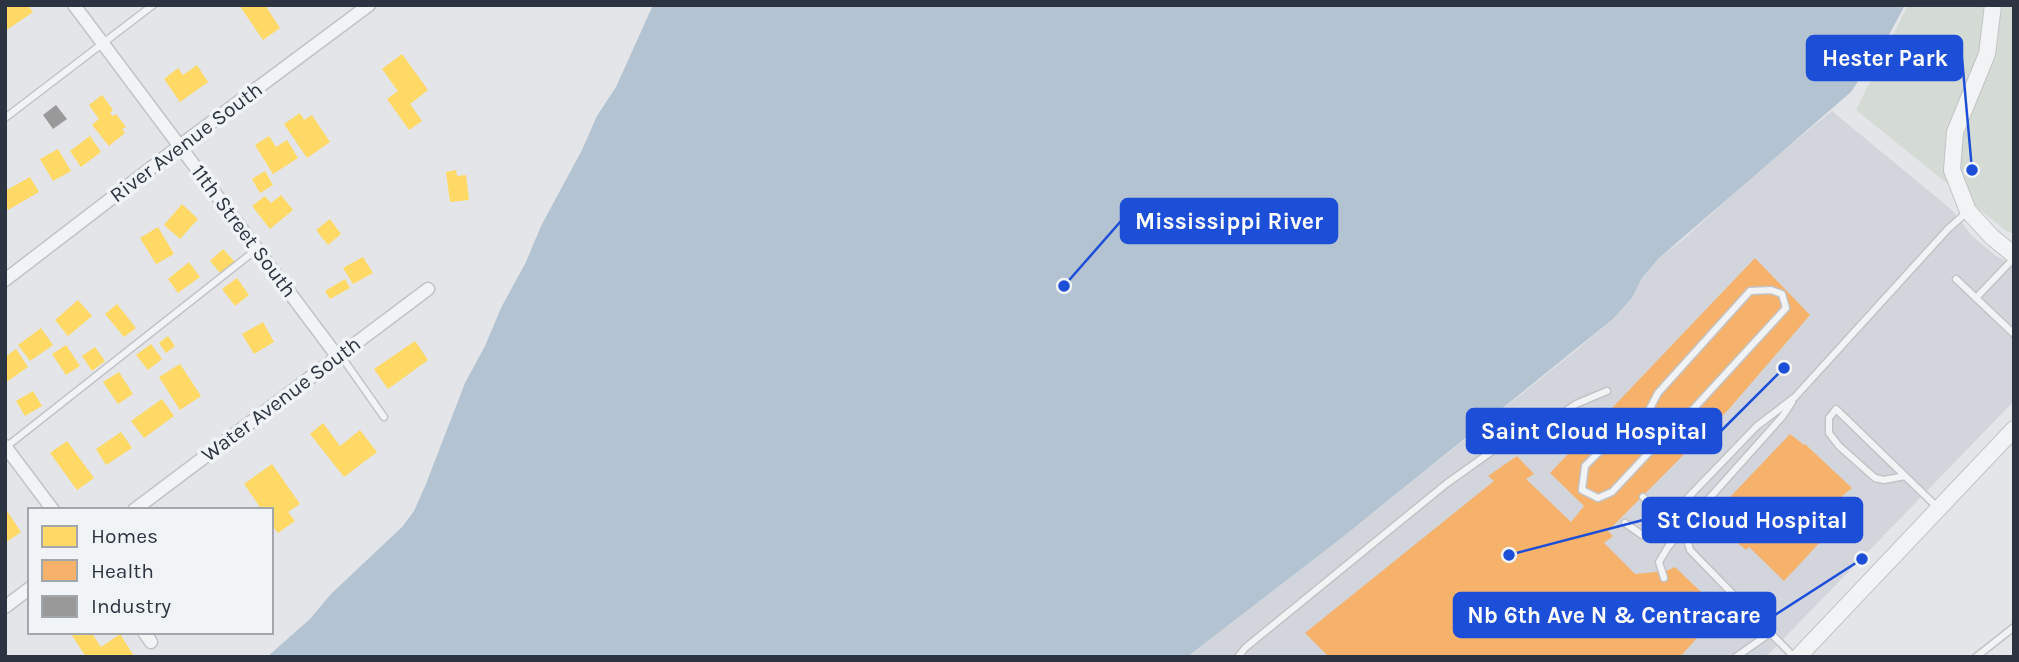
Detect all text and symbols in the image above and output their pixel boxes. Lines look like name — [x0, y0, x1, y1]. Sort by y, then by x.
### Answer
callout: Hester Park — [1807, 36, 1962, 80]
text: Hester Park — [1822, 45, 1948, 72]
street label: River Avenue South — [105, 77, 267, 207]
street label: 11th Street South — [186, 160, 302, 302]
callout: Mississippi River — [1121, 199, 1337, 243]
text: Mississippi River — [1135, 208, 1323, 235]
street label: Water Avenue South — [197, 331, 365, 467]
callout: Saint Cloud Hospital — [1467, 409, 1721, 453]
text: Saint Cloud Hospital — [1481, 418, 1707, 445]
callout: St Cloud Hospital — [1643, 498, 1862, 542]
text: St Cloud Hospital — [1657, 507, 1848, 534]
legend — [28, 508, 273, 634]
text: Homes — [91, 524, 158, 548]
text: Health — [91, 559, 154, 583]
callout: Nb 6th Ave N & Centracare — [1454, 593, 1775, 637]
text: Industry — [91, 594, 171, 618]
text: Nb 6th Ave N & Centracare — [1467, 602, 1761, 629]

